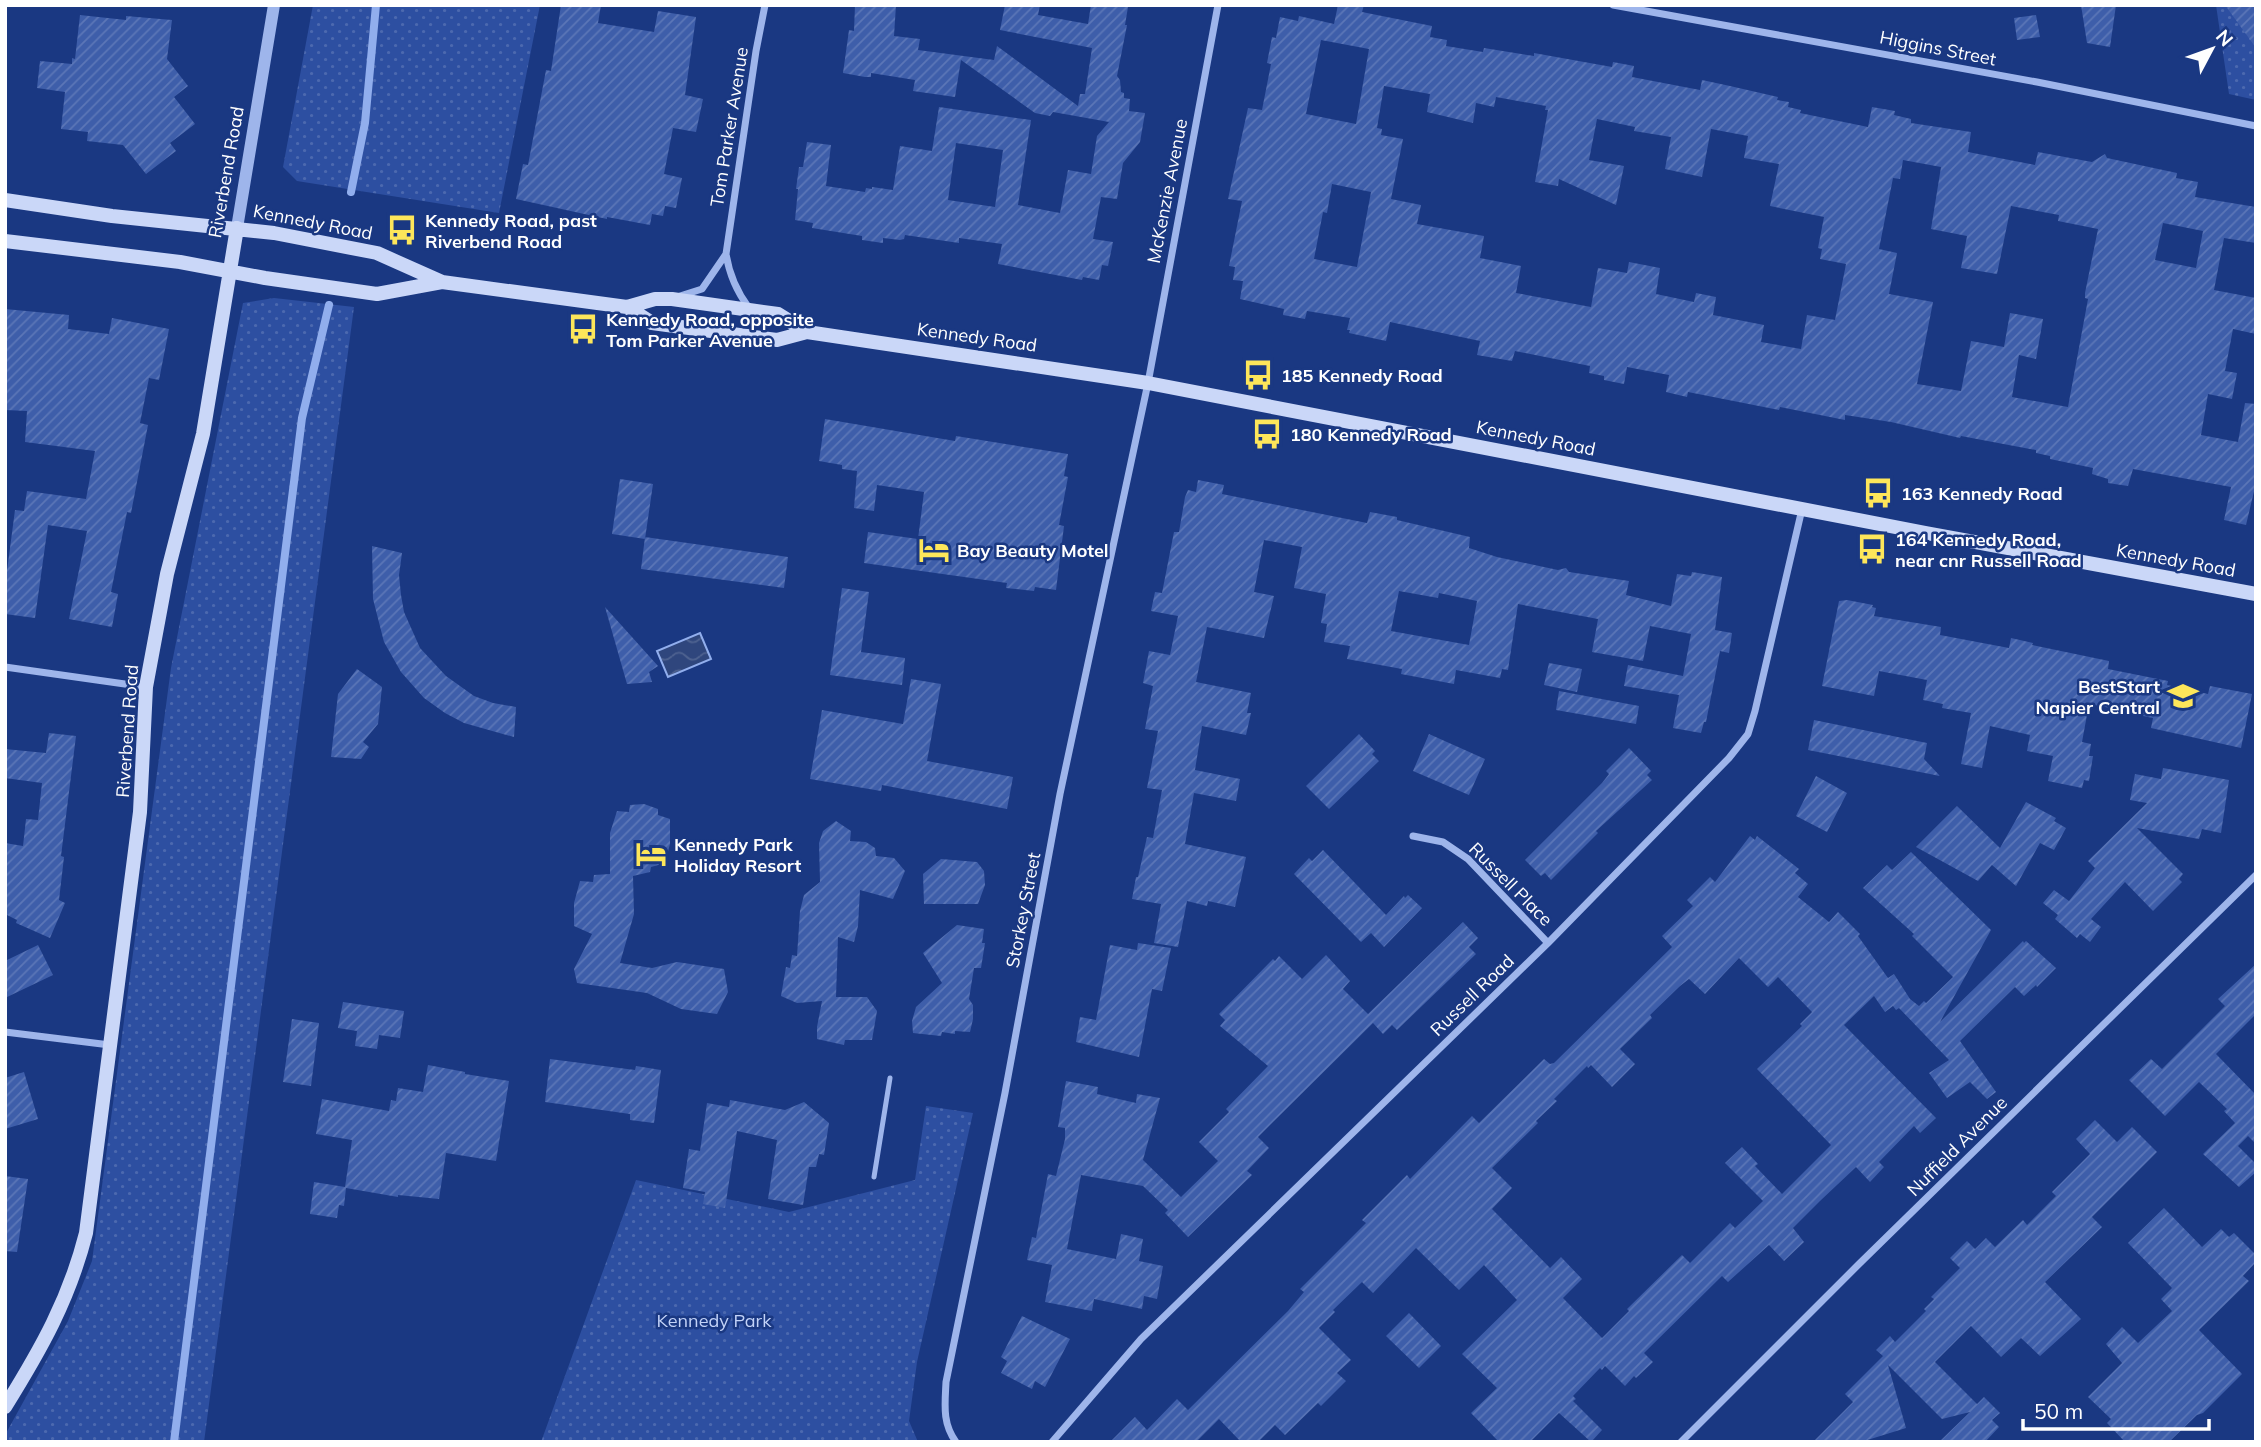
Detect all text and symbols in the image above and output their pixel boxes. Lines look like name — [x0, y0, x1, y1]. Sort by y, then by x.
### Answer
north arrow — [2177, 14, 2247, 84]
street label: Higgins Street — [1878, 25, 1998, 71]
text: N — [2211, 25, 2239, 51]
street label: Tom Parker Avenue — [705, 45, 753, 209]
street label: Riverbend Road — [203, 104, 249, 240]
street label: McKenzie Avenue — [1142, 117, 1192, 265]
street label: Kennedy Road — [251, 199, 375, 245]
place label: Kennedy Road, past Riverbend Road — [425, 209, 597, 253]
bus stop icon: Kennedy Road, past Riverbend Road — [385, 213, 419, 247]
place label: Kennedy Road, opposite Tom Parker Avenue — [606, 308, 814, 352]
bus stop icon: Kennedy Road, opposite Tom Parker Avenue — [566, 312, 600, 346]
street label: Kennedy Road — [915, 317, 1039, 357]
bus stop icon: 185 Kennedy Road — [1241, 358, 1275, 392]
place label: 185 Kennedy Road — [1281, 364, 1443, 387]
street label: Kennedy Road — [1474, 415, 1598, 461]
bus stop icon: 180 Kennedy Road — [1250, 417, 1284, 451]
place label: 180 Kennedy Road — [1290, 423, 1452, 446]
bus stop icon: 163 Kennedy Road — [1861, 476, 1895, 510]
place label: 163 Kennedy Road — [1901, 482, 2063, 505]
place label: 164 Kennedy Road, near cnr Russell Road — [1895, 528, 2082, 572]
bus stop icon: 164 Kennedy Road, near cnr Russell Road — [1855, 532, 1889, 566]
hotel icon: Bay Beauty Motel — [917, 533, 951, 567]
street label: Kennedy Road — [2114, 538, 2238, 582]
place label: Bay Beauty Motel — [957, 539, 1109, 562]
street label: Riverbend Road — [111, 664, 143, 798]
place label: BestStart Napier Central — [2035, 675, 2160, 719]
school or university icon: BestStart Napier Central — [2166, 679, 2200, 713]
place label: Kennedy Park Holiday Resort — [674, 833, 801, 877]
hotel icon: Kennedy Park Holiday Resort — [634, 837, 668, 871]
street label: Russell Place — [1464, 837, 1558, 931]
street label: Storkey Street — [1001, 850, 1045, 970]
street label: Russell Road — [1425, 949, 1519, 1041]
street label: Nuffield Avenue — [1902, 1091, 2012, 1201]
park label: Kennedy Park — [657, 1309, 772, 1332]
scale bar — [2023, 1388, 2208, 1432]
text: 50 m — [2034, 1398, 2083, 1424]

